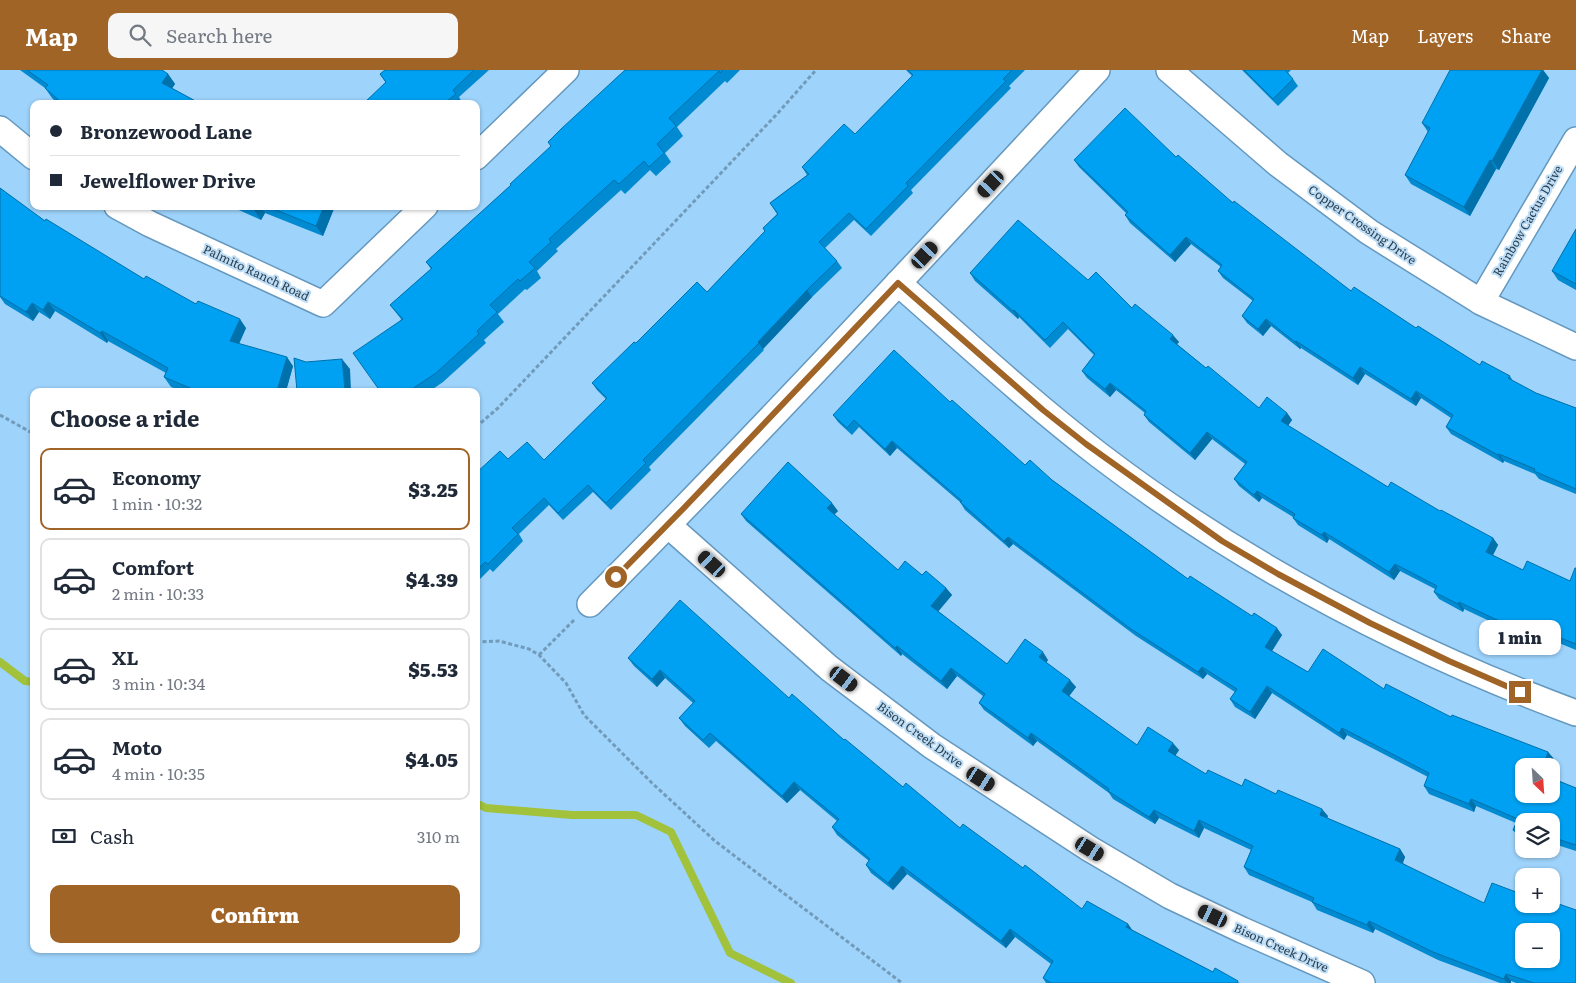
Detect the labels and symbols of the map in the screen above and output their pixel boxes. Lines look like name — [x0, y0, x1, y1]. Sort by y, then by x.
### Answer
street label: Rainbow Cactus Drive — [1488, 162, 1566, 279]
car — [975, 168, 1006, 200]
street label: Copper Crossing Drive — [1305, 180, 1420, 268]
car — [909, 239, 940, 271]
street label: Palmito Ranch Road — [200, 240, 313, 305]
car — [695, 548, 728, 580]
route start — [605, 566, 627, 588]
callout: 1 min — [1479, 620, 1561, 654]
car — [827, 664, 860, 694]
route end — [1509, 681, 1531, 703]
street label: Bison Creek Drive — [874, 697, 967, 771]
north arrow — [1515, 758, 1560, 802]
car — [964, 765, 997, 793]
car — [1073, 835, 1106, 863]
car — [1196, 903, 1229, 929]
street label: Bison Creek Drive — [1231, 918, 1332, 976]

